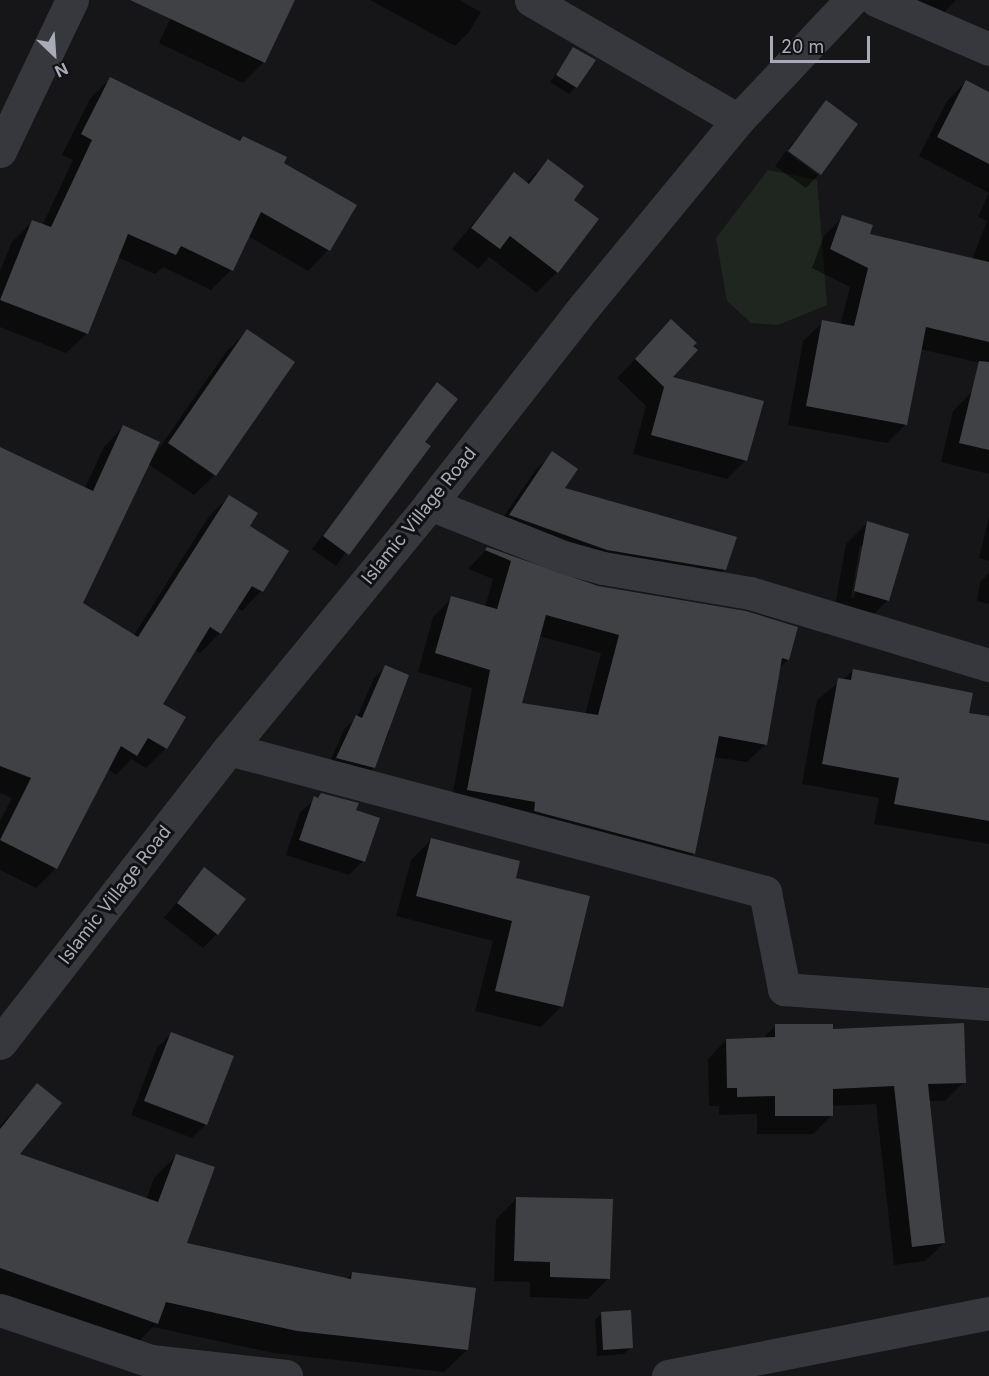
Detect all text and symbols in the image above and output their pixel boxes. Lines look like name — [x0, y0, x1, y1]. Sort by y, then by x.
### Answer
north arrow — [24, 24, 84, 84]
scale bar — [773, 24, 874, 62]
text: 20 m — [781, 36, 824, 57]
text: N — [52, 59, 71, 82]
street label: Islamic Village Road — [357, 443, 481, 589]
street label: Islamic Village Road — [54, 821, 176, 969]

